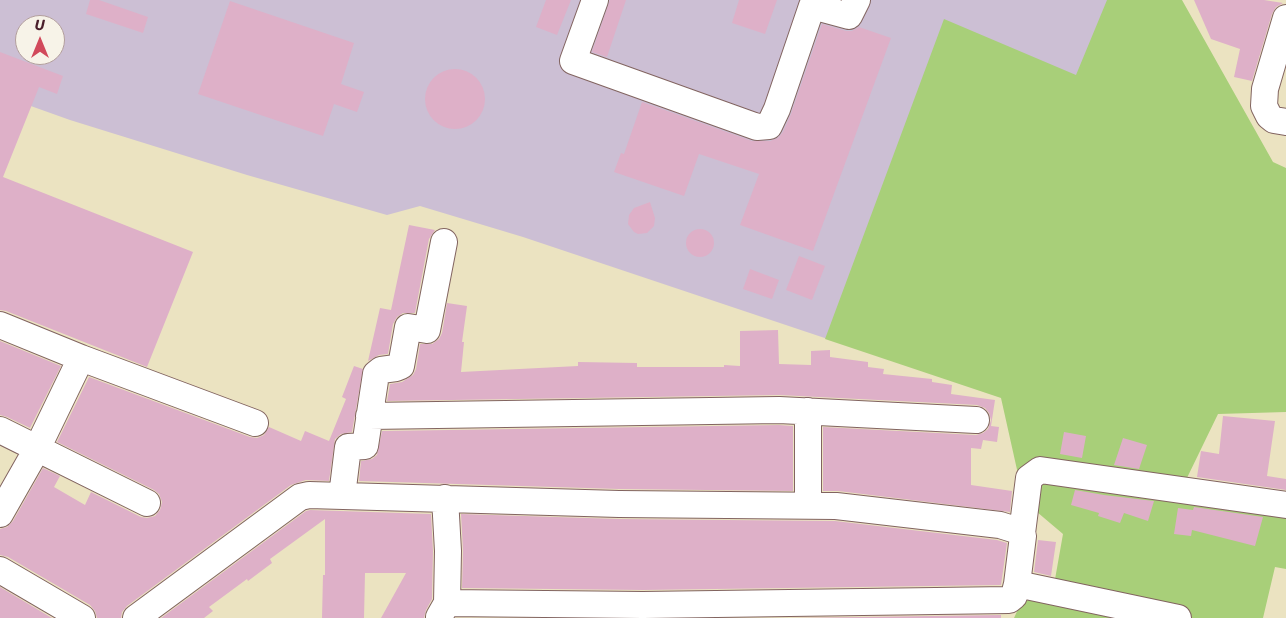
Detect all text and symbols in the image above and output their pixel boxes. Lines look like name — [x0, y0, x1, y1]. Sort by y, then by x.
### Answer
text: U — [35, 13, 45, 38]
north arrow — [15, 15, 65, 65]

